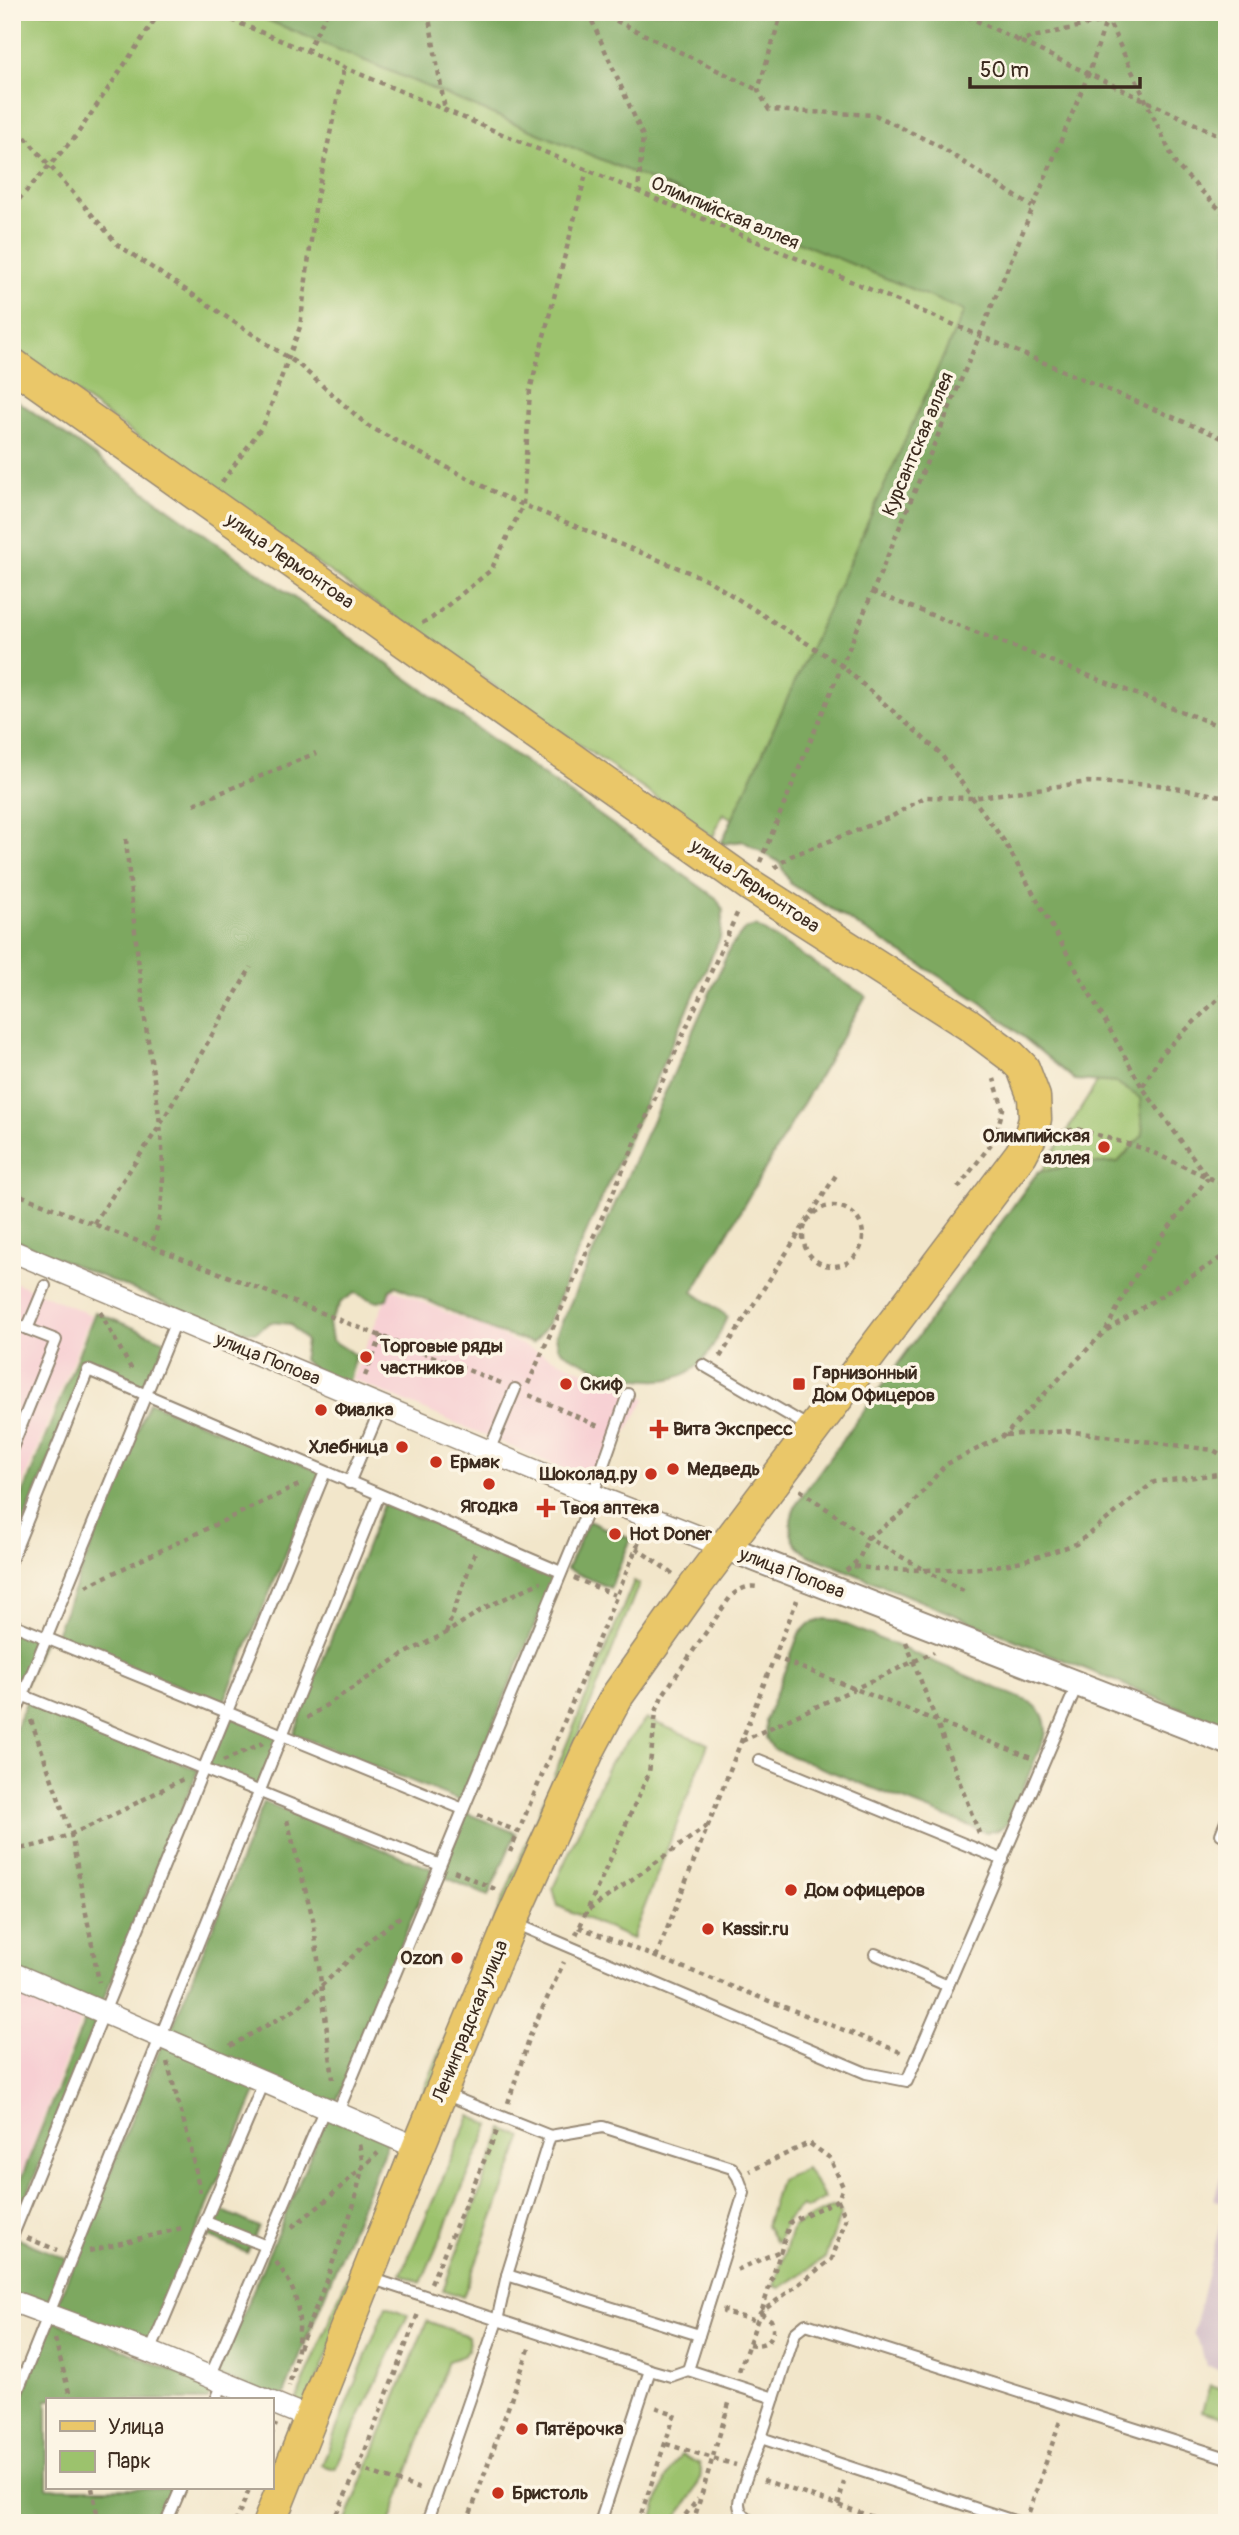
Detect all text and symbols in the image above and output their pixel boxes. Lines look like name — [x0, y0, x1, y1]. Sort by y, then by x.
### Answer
scale bar — [970, 46, 1139, 90]
text: 50 m — [980, 57, 1029, 84]
street label: Олимпийская аллея — [647, 171, 803, 255]
street label: Курсантская аллея — [877, 368, 959, 520]
street label: улица Лермонтова — [220, 507, 359, 614]
street label: улица Лермонтова — [685, 833, 825, 938]
place label: Олимпийская аллея — [982, 1124, 1090, 1170]
marker: Олимпийская аллея — [1096, 1139, 1112, 1155]
street label: улица Попова — [211, 1327, 324, 1391]
place label: Торговые ряды частников — [379, 1334, 503, 1380]
marker: Торговые ряды частников — [358, 1349, 374, 1365]
place label: Гарнизонный Дом Офицеров — [812, 1361, 935, 1407]
place label: Скиф — [580, 1372, 623, 1396]
marker: Скиф — [558, 1376, 574, 1392]
marker: Гарнизонный Дом Офицеров — [791, 1376, 807, 1392]
place label: Фиалка — [334, 1398, 394, 1422]
marker: Фиалка — [313, 1402, 329, 1418]
place label: Вита Экспресс — [673, 1417, 793, 1441]
marker: Вита Экспресс — [651, 1421, 667, 1437]
place label: Хлебница — [309, 1435, 388, 1459]
marker: Хлебница — [394, 1439, 410, 1455]
place label: Ермак — [450, 1450, 500, 1474]
marker: Ермак — [428, 1454, 444, 1470]
place label: Медведь — [687, 1457, 761, 1481]
marker: Медведь — [665, 1461, 681, 1477]
place label: Шоколад.ру — [539, 1462, 638, 1486]
marker: Шоколад.ру — [643, 1466, 659, 1482]
marker: Ягодка — [481, 1476, 497, 1492]
place label: Ягодка — [460, 1494, 518, 1518]
place label: Твоя аптека — [559, 1496, 659, 1520]
marker: Твоя аптека — [538, 1500, 554, 1516]
place label: Hot Doner — [629, 1522, 712, 1546]
marker: Hot Doner — [607, 1526, 623, 1542]
street label: улица Попова — [735, 1542, 848, 1604]
place label: Дом офицеров — [804, 1878, 925, 1902]
marker: Дом офицеров — [783, 1882, 799, 1898]
place label: Kassir.ru — [722, 1917, 789, 1941]
marker: Kassir.ru — [700, 1921, 716, 1937]
street label: Ленинградская улица — [426, 1936, 513, 2106]
place label: Ozon — [400, 1946, 443, 1970]
marker: Ozon — [449, 1950, 465, 1966]
legend — [46, 2398, 273, 2490]
text: Улица — [108, 2414, 164, 2441]
place label: Пятёрочка — [536, 2417, 624, 2441]
marker: Пятёрочка — [514, 2421, 530, 2437]
text: Парк — [108, 2448, 151, 2475]
place label: Бристоль — [512, 2481, 589, 2505]
marker: Бристоль — [490, 2485, 506, 2501]

